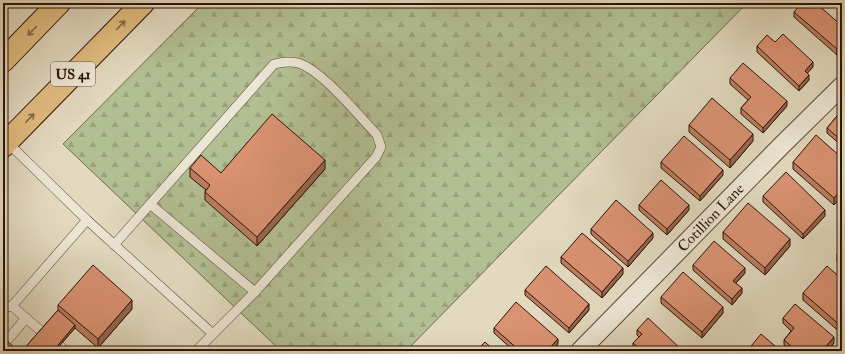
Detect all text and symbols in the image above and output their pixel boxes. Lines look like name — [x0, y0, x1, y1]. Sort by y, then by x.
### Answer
one-way arrow — [116, 20, 126, 30]
one-way arrow — [27, 26, 37, 36]
road number: US 41 — [51, 62, 95, 86]
one-way arrow — [25, 113, 35, 123]
street label: Cotillion Lane — [674, 180, 748, 256]

